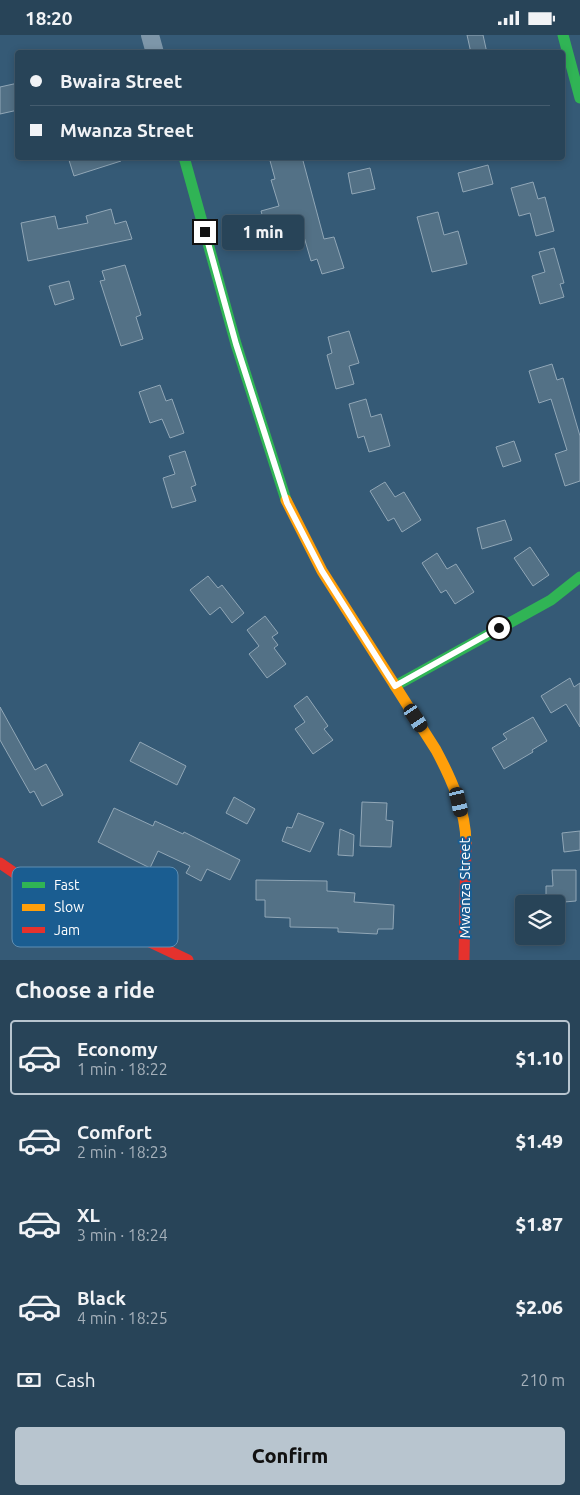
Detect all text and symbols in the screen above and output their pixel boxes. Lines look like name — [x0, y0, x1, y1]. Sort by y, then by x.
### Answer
text: 18:20 — [25, 7, 73, 29]
text: Bwaira Street — [60, 70, 182, 92]
text: Mwanza Street — [60, 119, 194, 141]
callout: 1 min — [222, 215, 305, 249]
route end — [194, 221, 216, 243]
text: 1 min — [243, 223, 283, 241]
route start — [488, 617, 510, 639]
car — [401, 701, 430, 735]
car — [448, 786, 469, 818]
street label: Mwanza Street — [456, 837, 473, 938]
legend — [12, 867, 178, 947]
text: Fast — [54, 877, 80, 893]
map controls — [515, 895, 565, 945]
button: layers — [515, 895, 565, 945]
text: Slow — [54, 899, 84, 915]
text: Jam — [54, 922, 80, 938]
text: Choose a ride — [15, 977, 155, 1002]
icon: car — [17, 1035, 62, 1080]
text: Economy — [77, 1038, 158, 1060]
text: $1.10 — [515, 1047, 563, 1069]
text: 1 min · 18:22 — [77, 1060, 168, 1078]
icon: car — [17, 1118, 62, 1163]
text: Comfort — [77, 1121, 152, 1143]
text: $1.49 — [515, 1130, 563, 1152]
text: 2 min · 18:23 — [77, 1143, 168, 1161]
icon: car — [17, 1201, 62, 1246]
text: XL — [77, 1204, 100, 1226]
text: $1.87 — [515, 1213, 563, 1235]
text: 3 min · 18:24 — [77, 1226, 168, 1244]
icon: car — [17, 1284, 62, 1329]
text: Black — [77, 1287, 126, 1309]
text: $2.06 — [515, 1296, 563, 1318]
text: 4 min · 18:25 — [77, 1309, 168, 1327]
icon: cash — [15, 1366, 43, 1394]
text: Cash — [55, 1369, 96, 1391]
text: 210 m — [520, 1371, 565, 1389]
button: Confirm — [15, 1427, 565, 1485]

